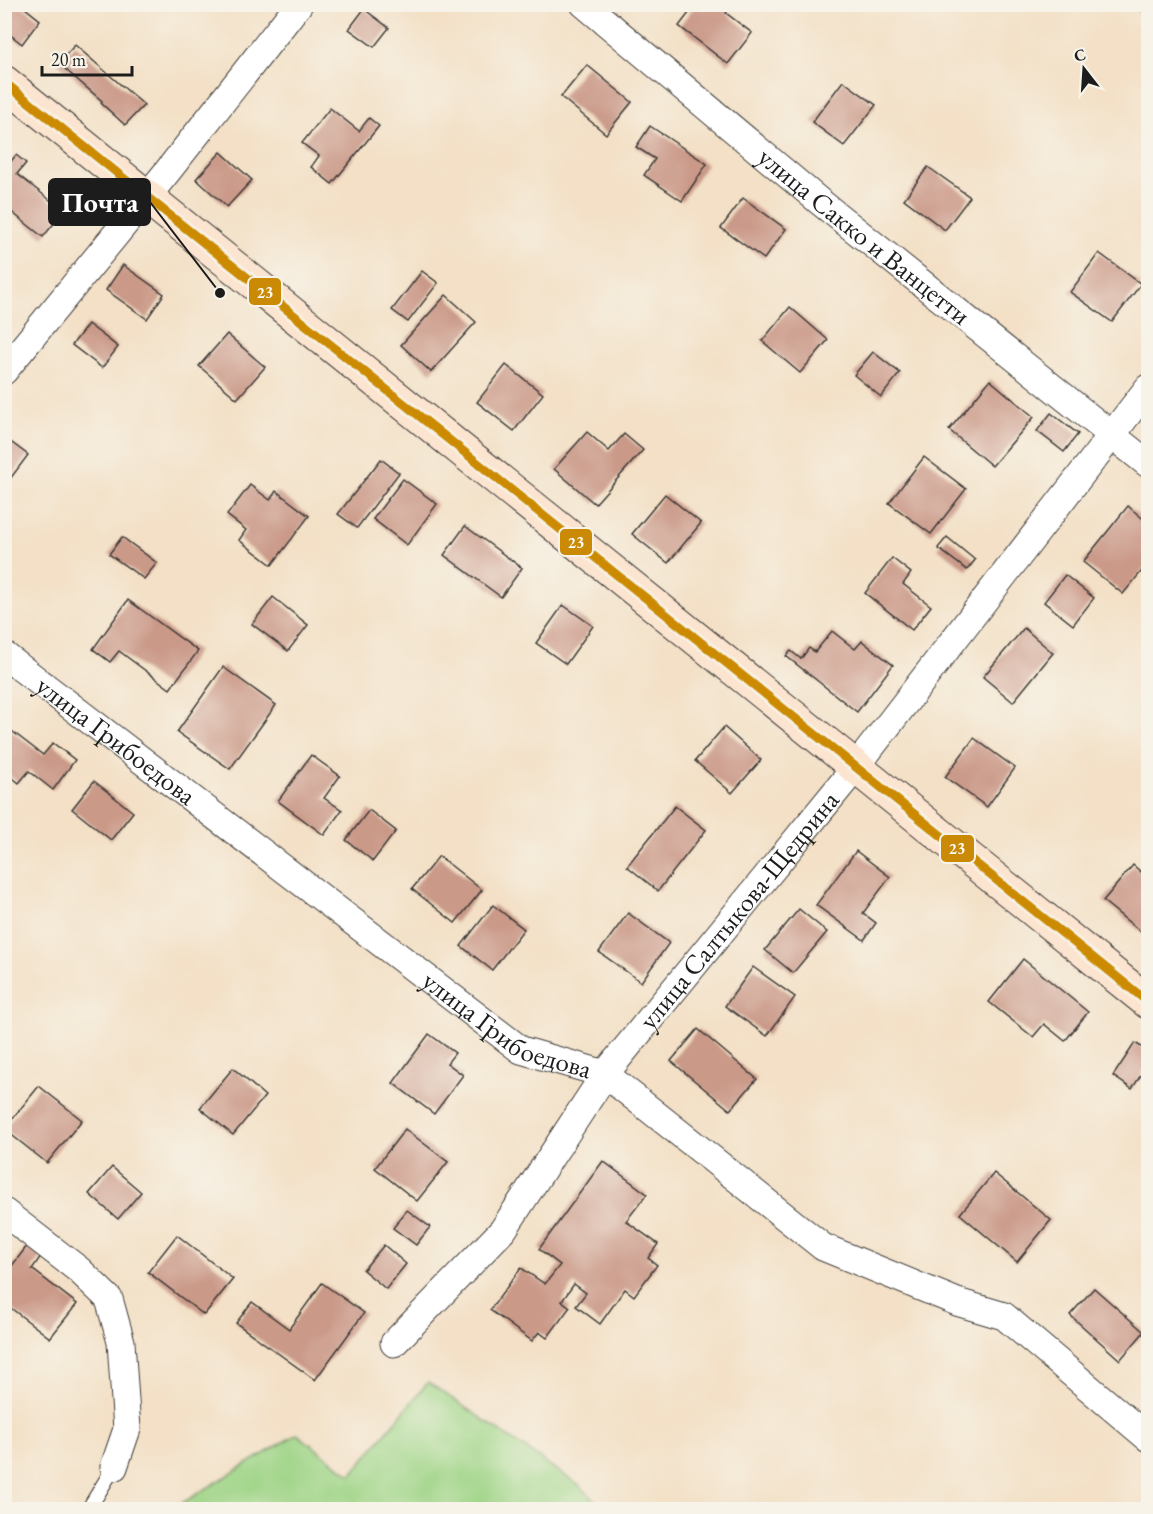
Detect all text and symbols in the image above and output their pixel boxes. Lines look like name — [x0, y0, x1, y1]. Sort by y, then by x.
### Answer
scale bar — [42, 39, 132, 77]
north arrow — [1054, 39, 1114, 99]
text: С — [1071, 43, 1088, 67]
text: 20 m — [51, 48, 86, 71]
street label: улица Сакко и Ванцетти — [751, 139, 978, 332]
callout: Почта — [49, 179, 150, 225]
text: Почта — [62, 184, 139, 220]
line badge: 23 — [248, 277, 282, 306]
text: 23 — [257, 282, 273, 303]
line badge: 23 — [559, 528, 593, 556]
text: 23 — [568, 532, 584, 553]
street label: улица Грибоедова — [29, 668, 204, 813]
street label: улица Салтыкова-Щедрина — [631, 783, 847, 1036]
line badge: 23 — [940, 834, 975, 863]
text: 23 — [949, 838, 965, 859]
street label: улица Грибоедова — [415, 963, 596, 1086]

